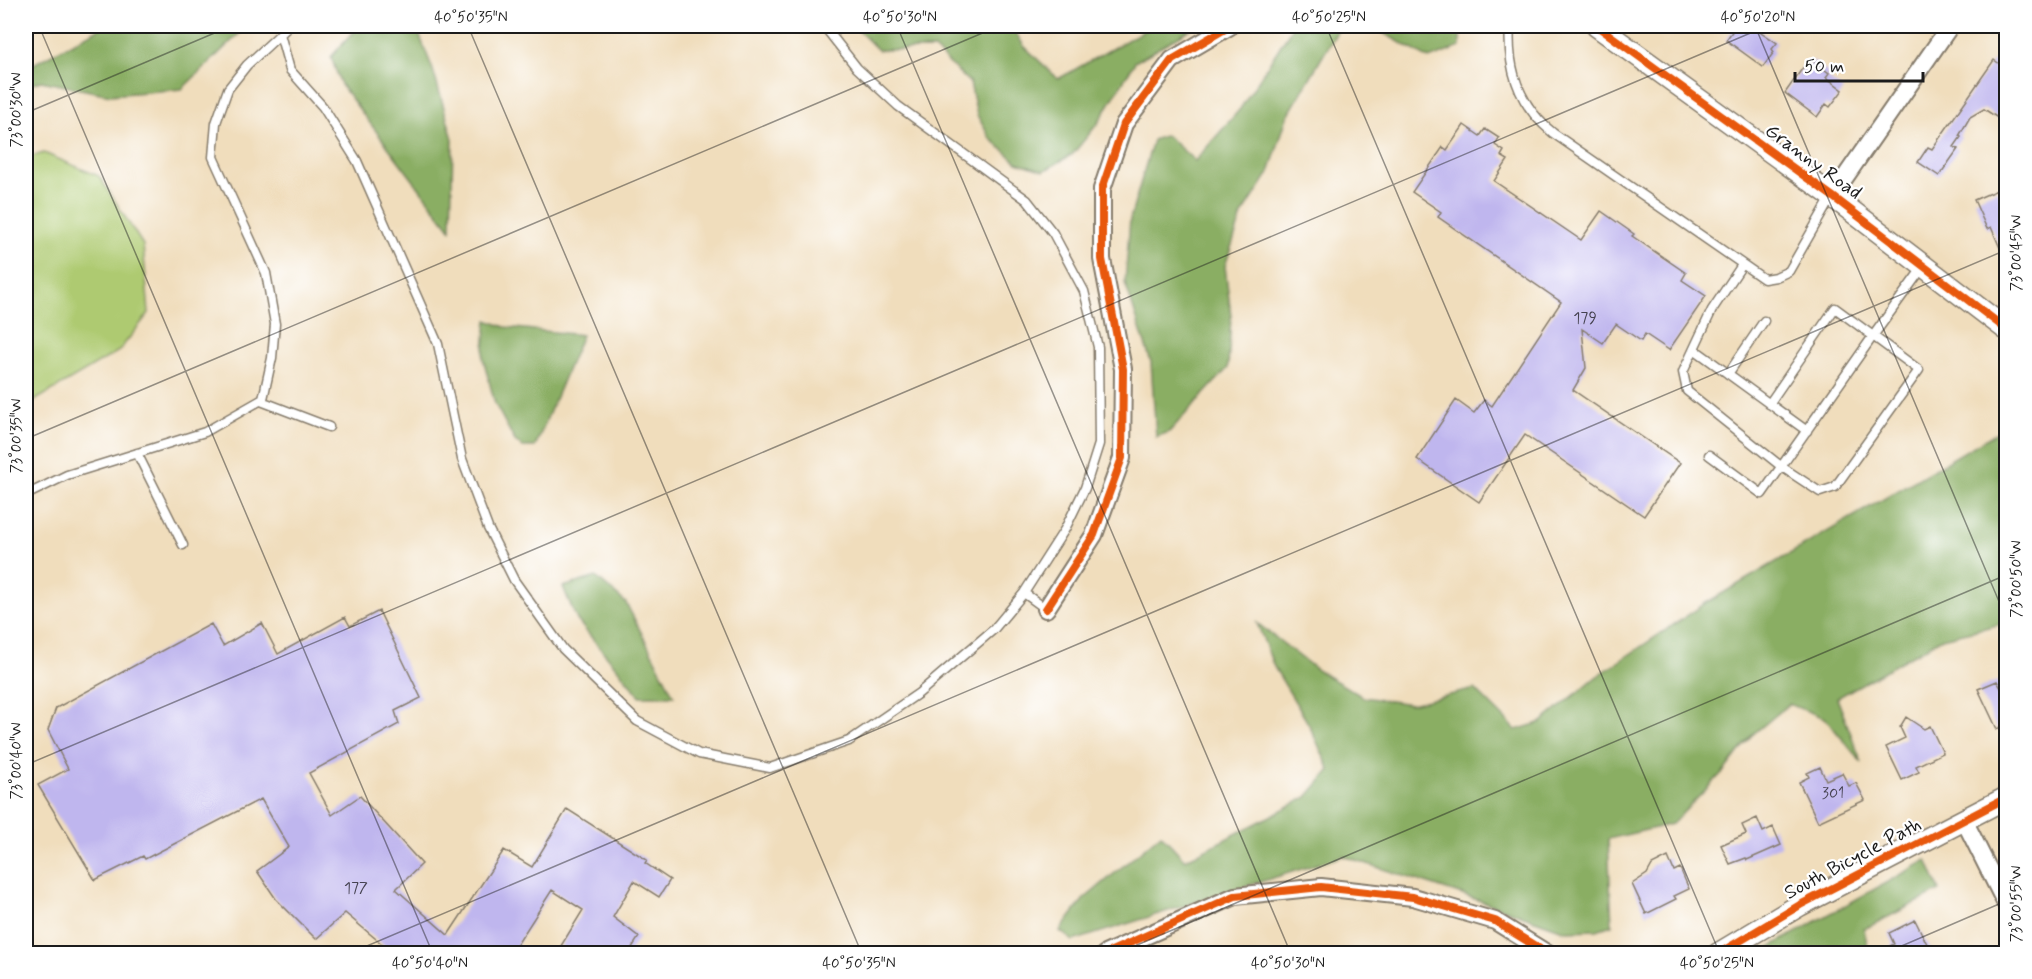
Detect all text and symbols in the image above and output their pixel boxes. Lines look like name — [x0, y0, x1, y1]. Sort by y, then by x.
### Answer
text: 40°50'35"N — [434, 8, 508, 28]
text: 40°50'30"N — [863, 8, 937, 28]
text: 40°50'25"N — [1292, 8, 1366, 28]
text: 40°50'20"N — [1721, 8, 1795, 28]
scale bar — [1795, 45, 1922, 83]
text: 50 m — [1804, 55, 1844, 79]
text: 73°00'30"W — [7, 72, 27, 148]
street label: Granny Road — [1759, 118, 1867, 206]
text: 73°00'45"W — [2007, 215, 2027, 291]
house number: 179 — [1573, 308, 1597, 329]
text: 73°00'35"W — [7, 399, 27, 473]
text: 73°00'50"W — [2007, 540, 2027, 618]
text: 73°00'40"W — [7, 722, 27, 800]
house number: 301 — [1822, 783, 1844, 804]
street label: South Bicycle Path — [1780, 811, 1926, 907]
text: 73°00'55"W — [2007, 866, 2027, 942]
house number: 177 — [344, 878, 368, 899]
text: 40°50'40"N — [392, 954, 468, 974]
text: 40°50'35"N — [822, 954, 896, 974]
text: 40°50'30"N — [1251, 954, 1325, 974]
text: 40°50'25"N — [1680, 954, 1754, 974]

